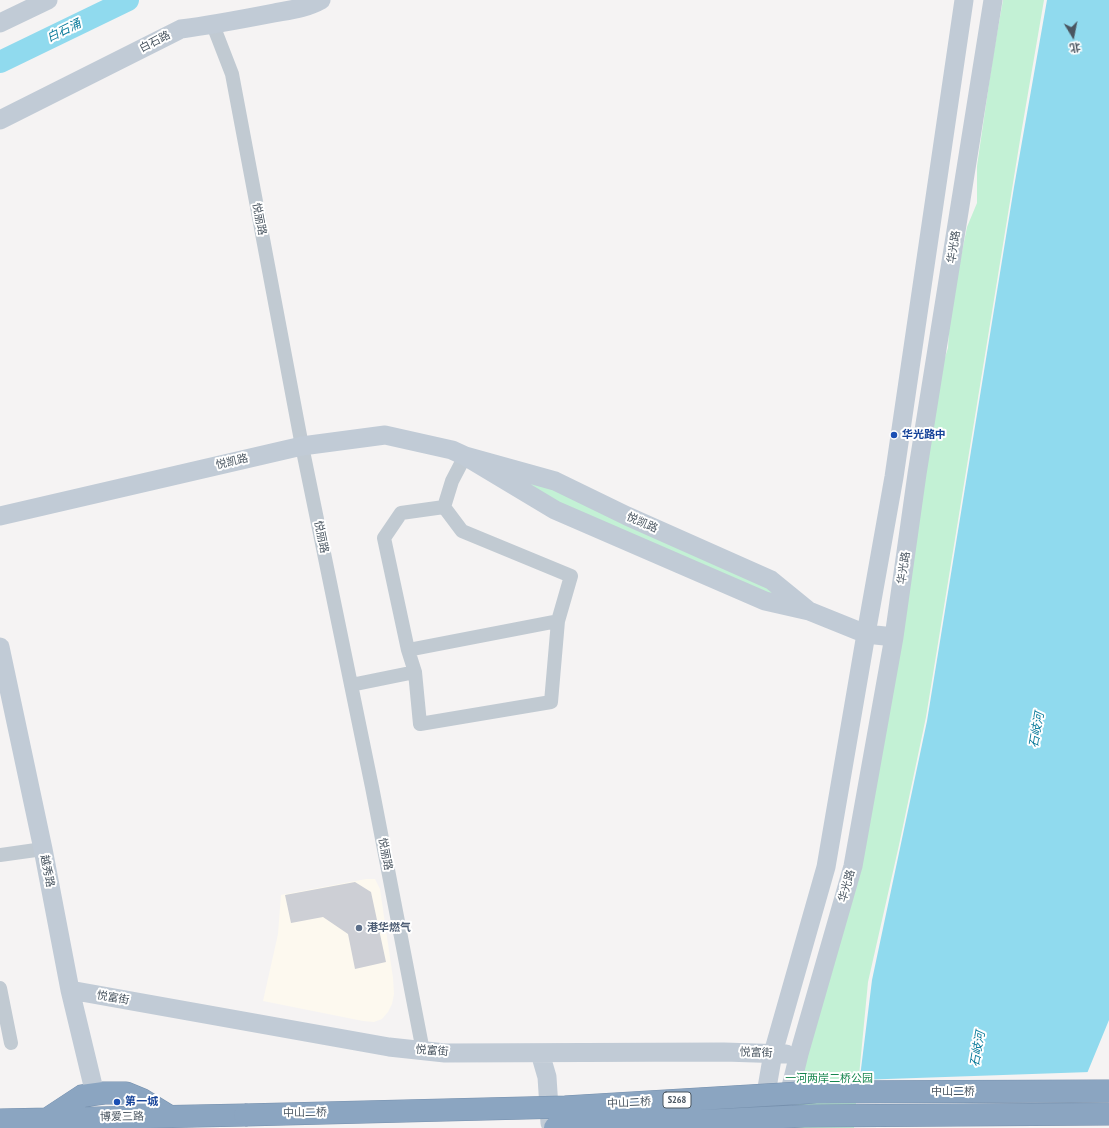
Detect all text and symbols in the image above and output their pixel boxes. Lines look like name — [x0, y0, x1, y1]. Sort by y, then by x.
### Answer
north arrow — [1053, 16, 1093, 56]
water label: 白石涌 — [45, 17, 83, 45]
street label: 白石路 — [137, 29, 173, 55]
text: 北 — [1068, 40, 1082, 56]
street label: 悦丽路 — [249, 202, 269, 236]
street label: 华光路 — [945, 230, 963, 264]
place label: 华光路中 — [902, 428, 946, 442]
marker: 华光路中 — [889, 430, 899, 440]
street label: 悦凯路 — [214, 452, 250, 472]
street label: 悦凯路 — [624, 510, 660, 536]
street label: 悦丽路 — [311, 519, 331, 555]
street label: 华光路 — [895, 551, 913, 585]
water label: 石岐河 — [1027, 711, 1047, 749]
street label: 悦丽路 — [375, 837, 395, 871]
street label: 越秀路 — [37, 854, 57, 888]
street label: 华光路 — [836, 868, 858, 904]
place label: 港华燃气 — [367, 921, 411, 935]
marker: 港华燃气 — [354, 923, 364, 933]
street label: 悦富街 — [96, 989, 130, 1007]
water label: 石岐河 — [968, 1030, 988, 1068]
street label: 悦富街 — [415, 1043, 449, 1059]
street label: 悦富街 — [739, 1046, 773, 1060]
park label: 一河两岸二桥公园 — [785, 1072, 873, 1086]
street label: 中山二桥 — [931, 1085, 975, 1099]
road number: S268 — [663, 1092, 691, 1108]
place label: 第一城 — [125, 1095, 158, 1109]
street label: 中山二桥 — [607, 1095, 651, 1111]
marker: 第一城 — [112, 1097, 122, 1107]
street label: 中山二桥 — [283, 1106, 327, 1120]
street label: 博爱三路 — [100, 1110, 144, 1124]

